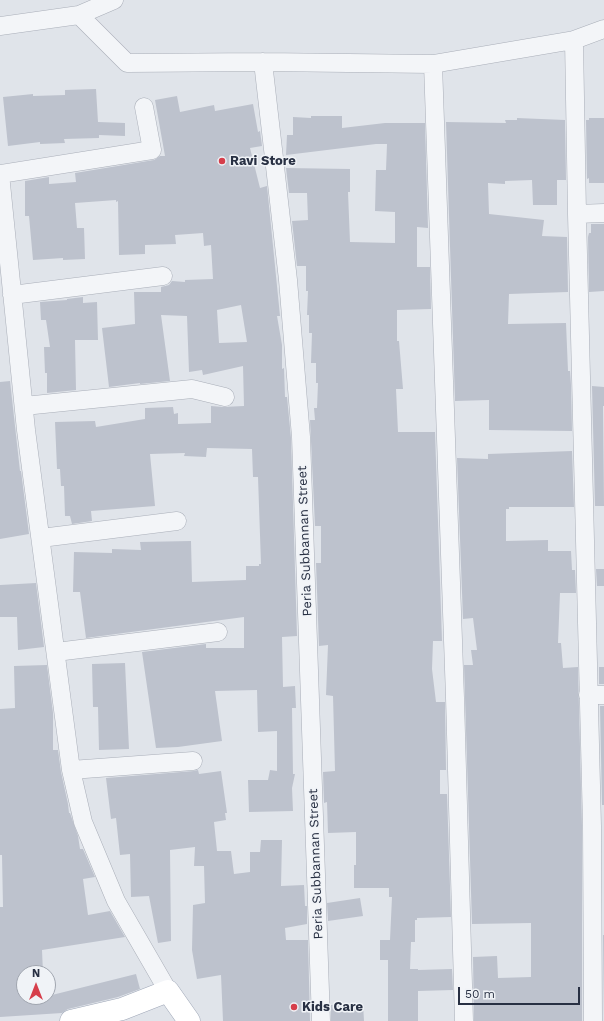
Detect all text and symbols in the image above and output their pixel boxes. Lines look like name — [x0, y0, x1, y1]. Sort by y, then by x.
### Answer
place label: Ravi Store — [230, 153, 296, 169]
marker: Ravi Store — [217, 156, 227, 166]
street label: Peria Subbannan Street — [295, 465, 315, 617]
street label: Peria Subbannan Street — [306, 788, 326, 940]
north arrow — [16, 965, 56, 1005]
text: N — [32, 967, 40, 980]
scale bar — [460, 979, 582, 1005]
text: 50 m — [465, 987, 495, 1001]
place label: Kids Care — [302, 999, 363, 1015]
marker: Kids Care — [289, 1002, 299, 1012]

